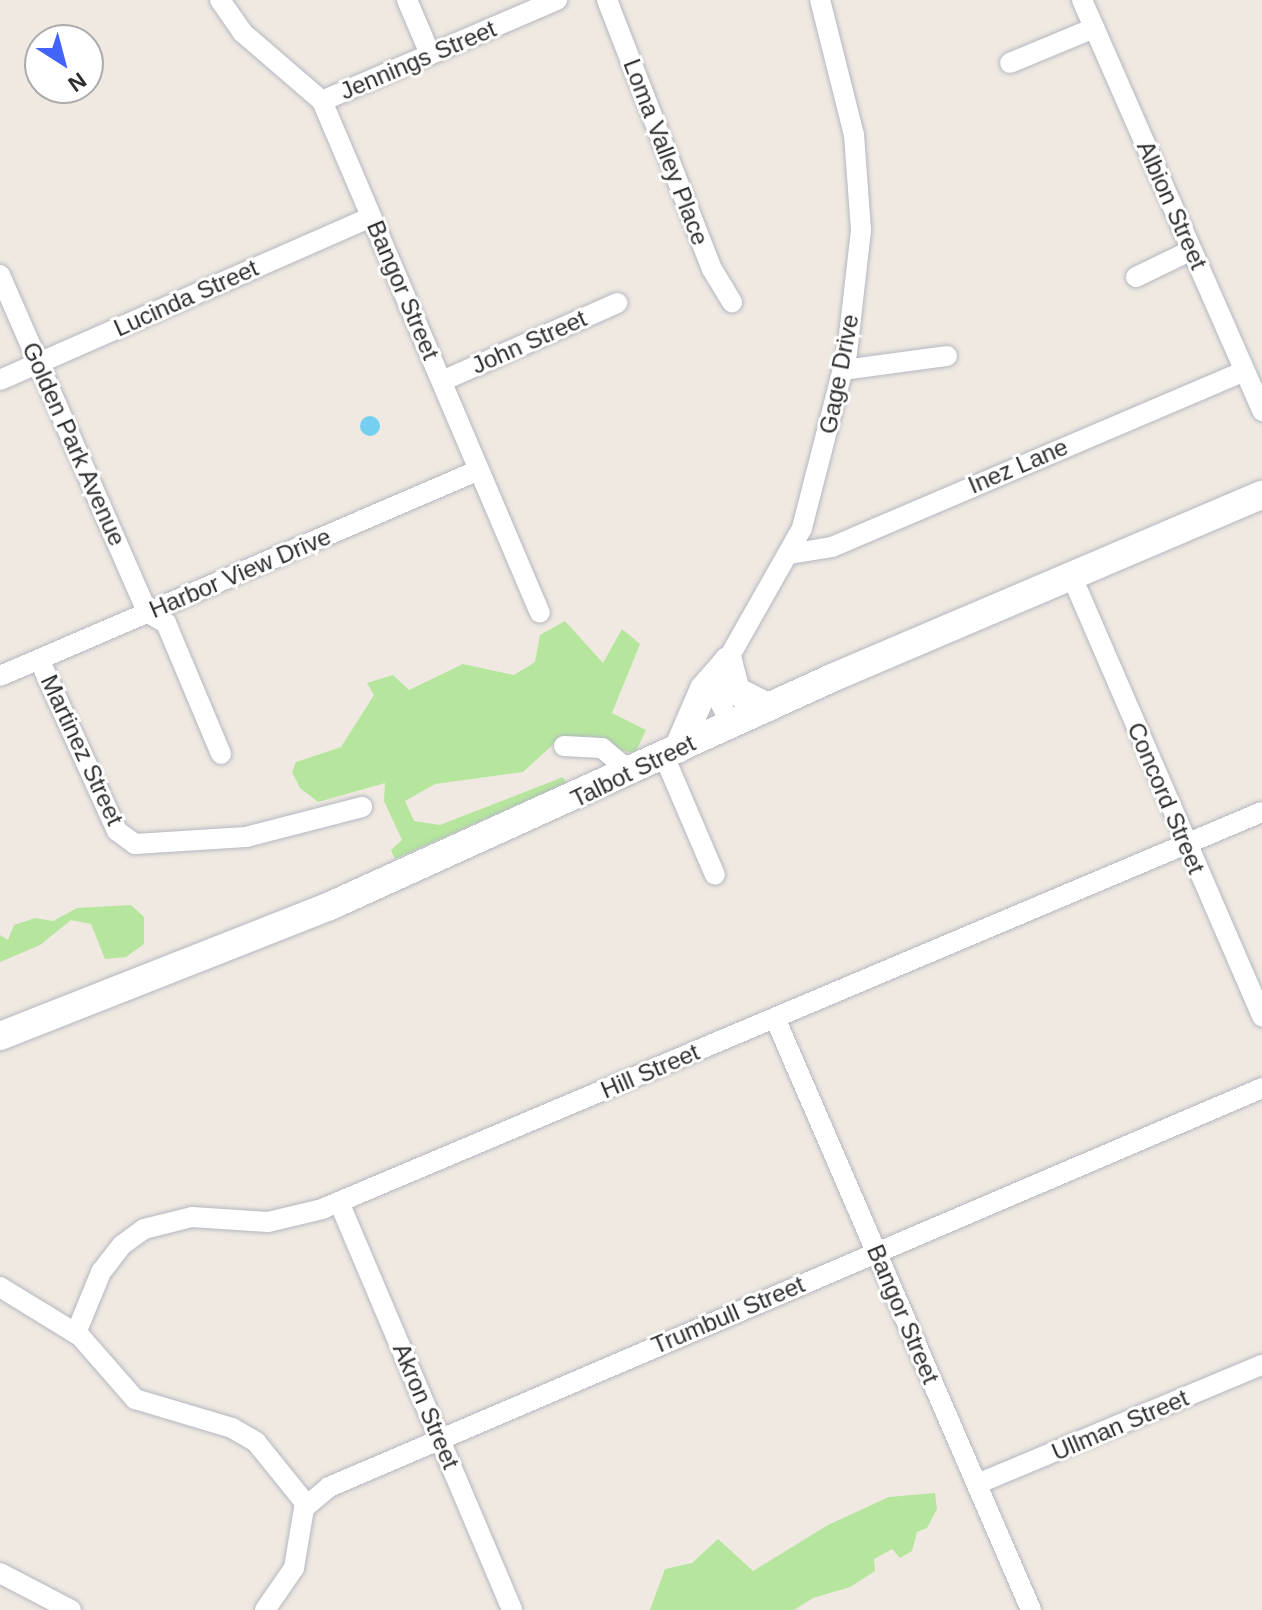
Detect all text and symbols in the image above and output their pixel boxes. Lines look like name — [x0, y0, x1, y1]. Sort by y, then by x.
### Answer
street label: Jennings Street — [336, 14, 500, 106]
north arrow — [24, 24, 104, 104]
street label: Loma Valley Place — [617, 55, 715, 249]
text: N — [63, 67, 91, 97]
street label: Albion Street — [1131, 136, 1213, 274]
street label: Bangor Street — [361, 216, 445, 364]
street label: Lucinda Street — [109, 253, 263, 343]
street label: John Street — [467, 304, 591, 380]
street label: Gage Drive — [813, 312, 865, 436]
street label: Golden Park Avenue — [16, 337, 132, 551]
street label: Inez Lane — [964, 432, 1072, 500]
street label: Harbor View Drive — [145, 522, 335, 624]
street label: Martinez Street — [35, 670, 129, 830]
street label: Concord Street — [1121, 718, 1211, 878]
street label: Talbot Street — [566, 729, 700, 813]
street label: Hill Street — [596, 1037, 704, 1105]
street label: Bangor Street — [861, 1240, 945, 1388]
street label: Trumbull Street — [647, 1270, 809, 1360]
street label: Akron Street — [387, 1339, 465, 1473]
street label: Ullman Street — [1047, 1383, 1193, 1467]

